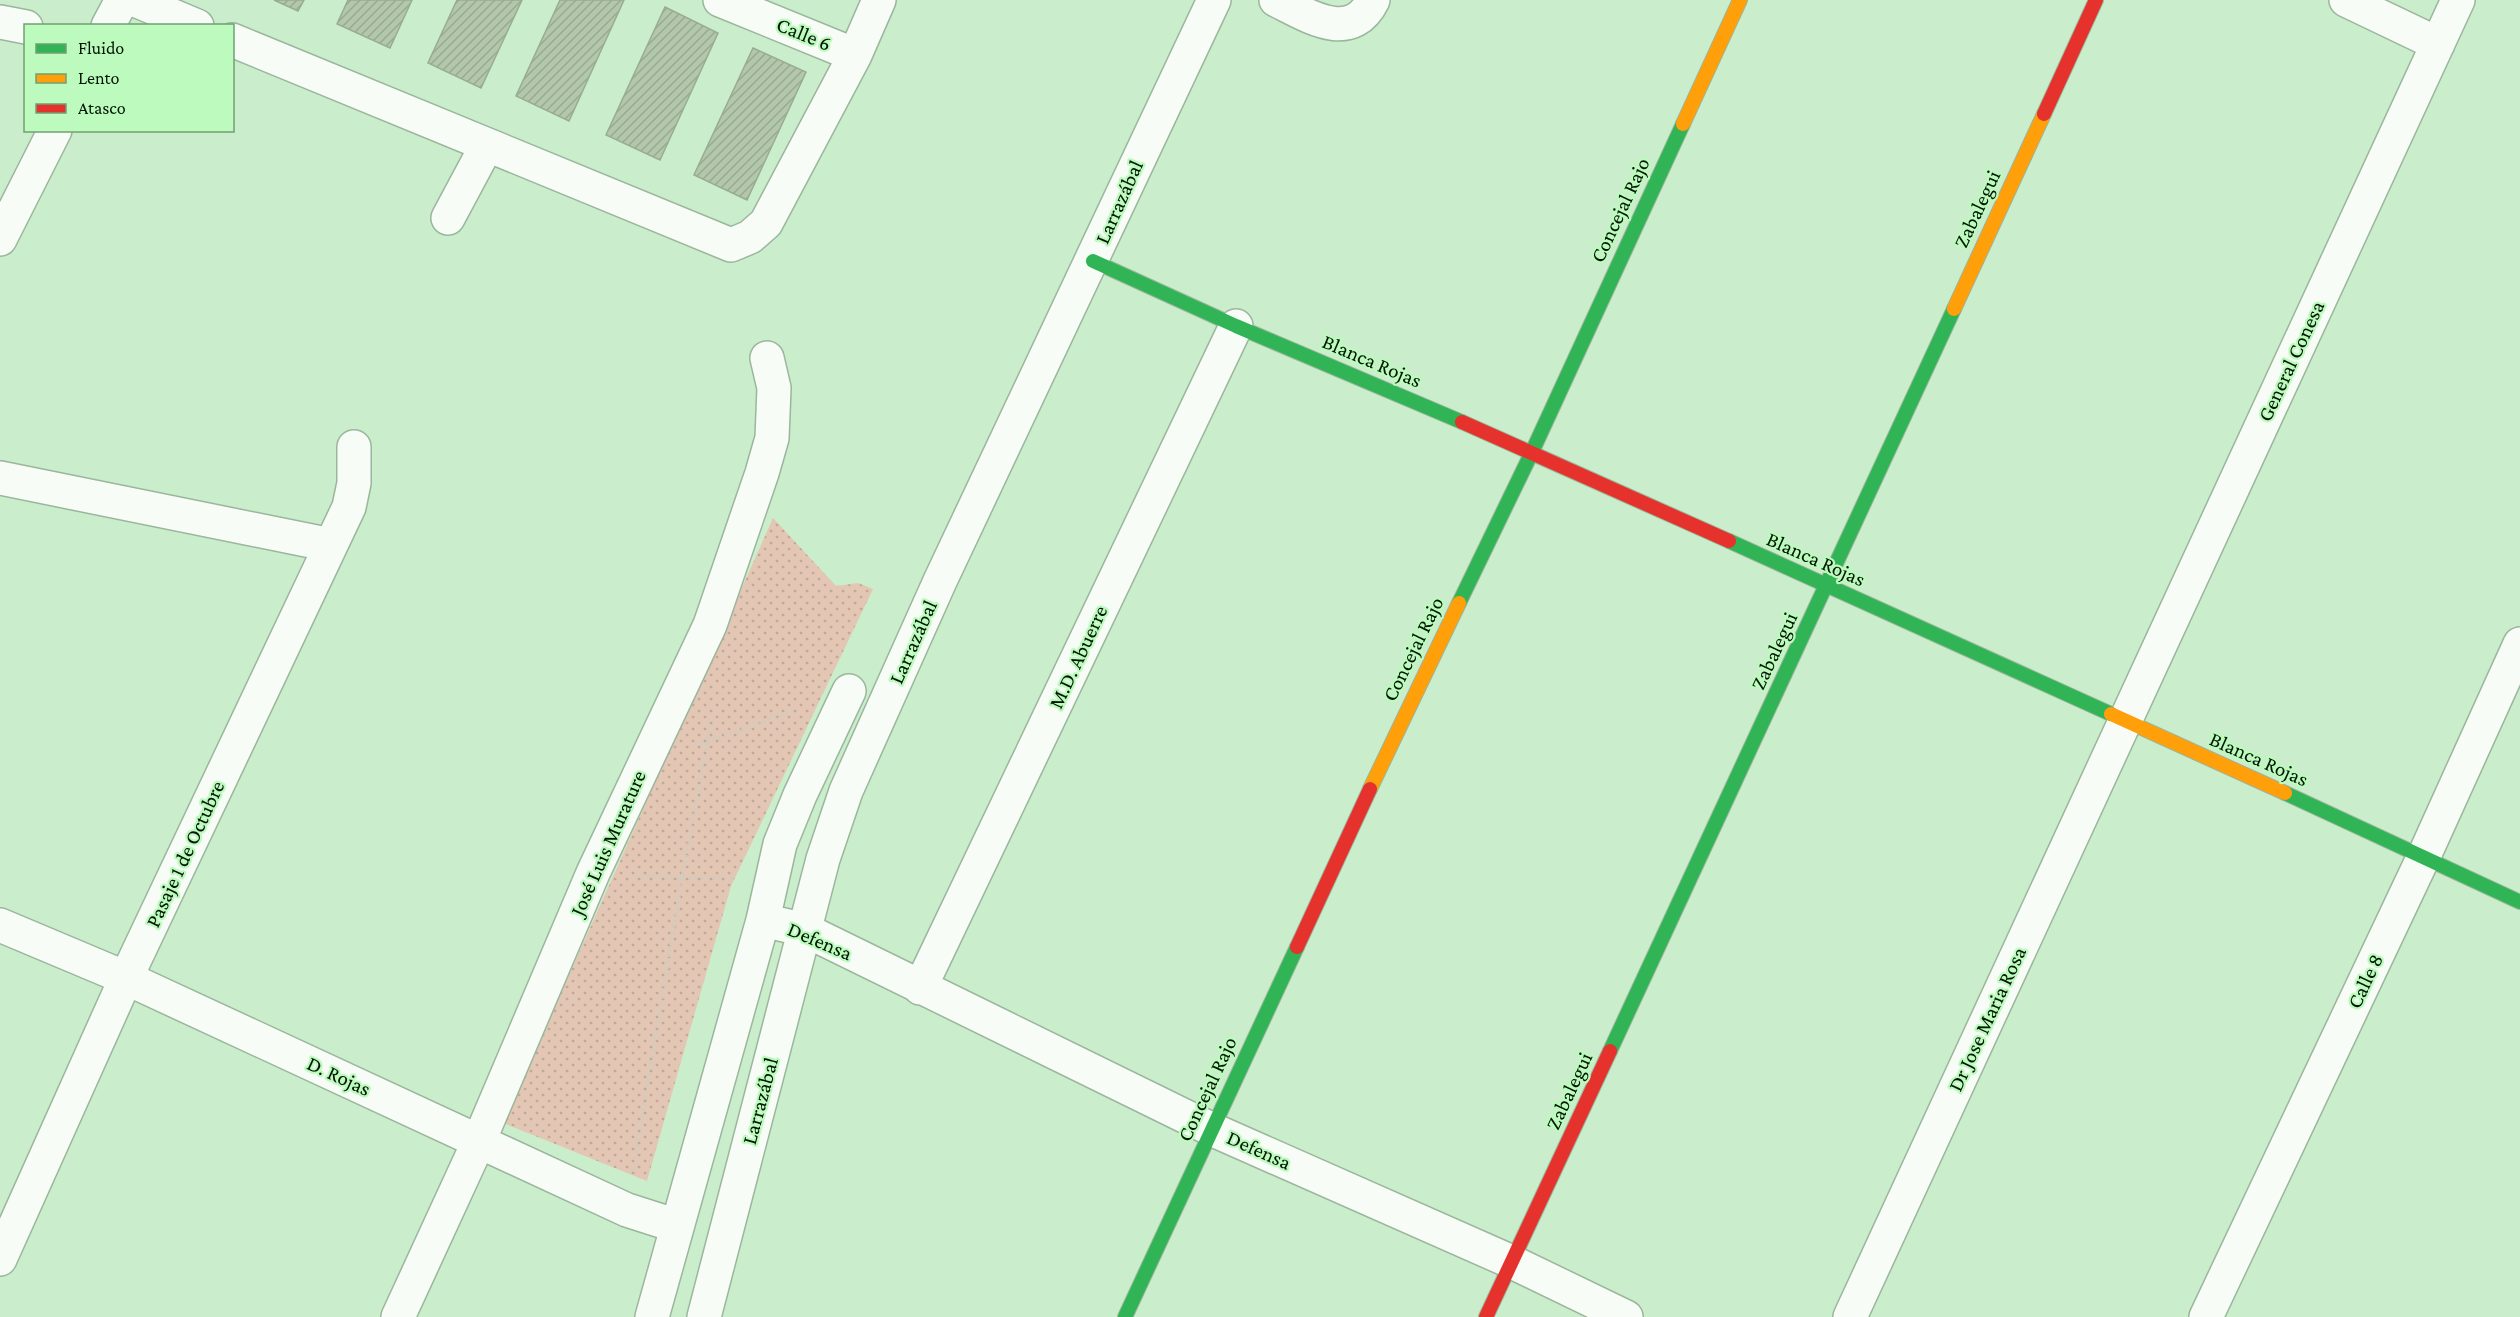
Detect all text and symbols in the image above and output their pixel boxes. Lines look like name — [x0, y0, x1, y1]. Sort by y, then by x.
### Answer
street label: Calle 6 — [773, 12, 835, 56]
legend — [24, 24, 234, 132]
text: Fluido — [78, 38, 124, 58]
text: Lento — [78, 68, 119, 88]
text: Atasco — [78, 98, 126, 118]
street label: Concejal Rajo — [1585, 154, 1655, 266]
street label: Larrazábal — [1090, 156, 1148, 248]
street label: Zabalegui — [1949, 166, 2006, 252]
street label: General Conesa — [2253, 297, 2330, 425]
street label: Blanca Rojas — [1319, 329, 1425, 393]
street label: Blanca Rojas — [1763, 527, 1869, 591]
street label: Concejal Rajo — [1377, 593, 1449, 705]
street label: Larrazábal — [884, 596, 942, 688]
street label: M.D. Abuerre — [1044, 602, 1112, 712]
street label: Zabalegui — [1746, 608, 1803, 694]
street label: Blanca Rojas — [2206, 727, 2312, 791]
street label: José Luis Murature — [564, 766, 651, 921]
street label: Pasaje 1 de Octubre — [140, 777, 230, 931]
street label: Defensa — [784, 917, 856, 965]
street label: Dr Jose Maria Rosa — [1943, 943, 2031, 1095]
street label: Calle 8 — [2342, 950, 2388, 1012]
street label: Concejal Rajo — [1172, 1033, 1242, 1145]
street label: Zabalegui — [1541, 1048, 1598, 1134]
street label: D. Rojas — [303, 1051, 375, 1101]
street label: Larrazábal — [737, 1055, 783, 1147]
street label: Defensa — [1223, 1125, 1295, 1175]

